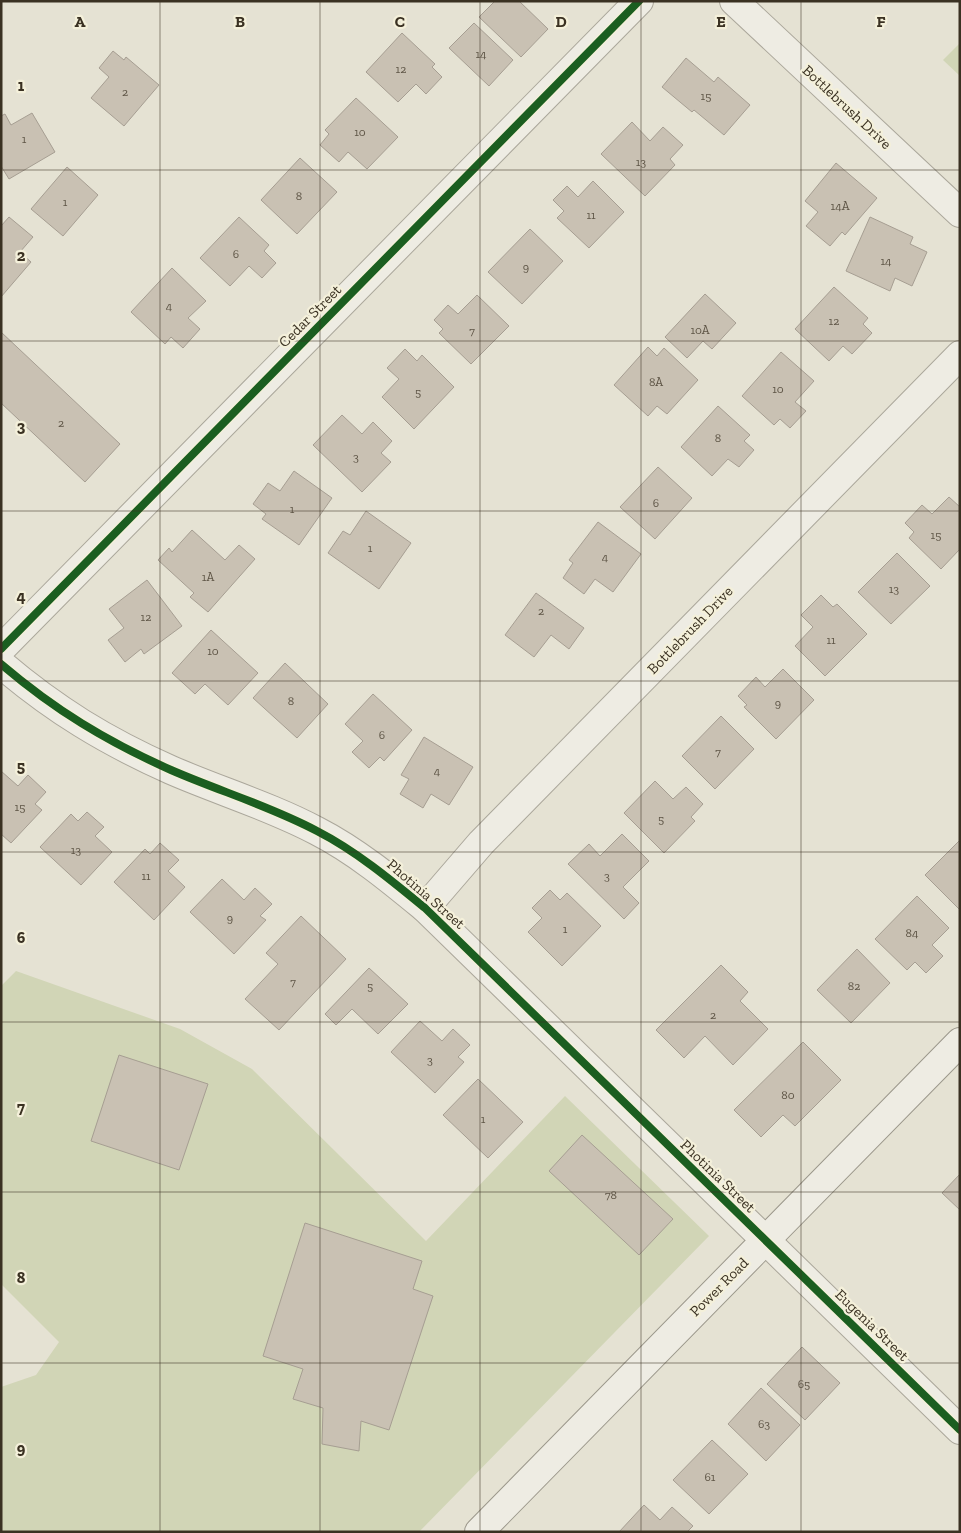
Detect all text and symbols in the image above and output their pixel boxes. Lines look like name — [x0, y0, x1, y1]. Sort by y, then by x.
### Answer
text: A — [75, 12, 86, 31]
text: B — [235, 12, 245, 31]
text: C — [395, 12, 405, 31]
text: D — [555, 12, 567, 31]
text: E — [716, 12, 726, 31]
text: F — [876, 12, 886, 31]
house number: 14 — [475, 47, 487, 61]
street label: Bottlebrush Drive — [799, 61, 895, 153]
house number: 12 — [396, 62, 406, 76]
text: 1 — [18, 76, 25, 95]
house number: 2 — [122, 85, 128, 99]
house number: 15 — [701, 89, 711, 103]
house number: 10 — [354, 125, 366, 139]
house number: 1 — [22, 132, 27, 146]
house number: 13 — [636, 155, 646, 169]
house number: 8 — [296, 189, 302, 203]
house number: 1 — [63, 195, 68, 209]
house number: 14A — [831, 199, 850, 213]
house number: 11 — [586, 208, 596, 222]
text: 2 — [17, 246, 26, 265]
house number: 6 — [233, 247, 239, 261]
house number: 14 — [880, 254, 892, 268]
house number: 9 — [523, 260, 529, 274]
street label: Cedar Street — [275, 281, 345, 351]
house number: 4 — [166, 299, 173, 313]
house number: 12 — [829, 314, 839, 328]
house number: 10A — [690, 323, 710, 337]
house number: 7 — [469, 324, 475, 338]
house number: 8A — [649, 375, 663, 389]
house number: 10 — [772, 382, 784, 396]
house number: 5 — [415, 385, 421, 399]
house number: 2 — [58, 416, 64, 430]
text: 3 — [17, 417, 26, 436]
house number: 8 — [715, 431, 721, 445]
house number: 3 — [353, 450, 359, 464]
house number: 6 — [653, 496, 659, 510]
house number: 1 — [290, 502, 295, 516]
house number: 15 — [931, 528, 941, 542]
house number: 1 — [368, 541, 373, 555]
house number: 4 — [602, 550, 609, 564]
house number: 1A — [202, 570, 214, 584]
street label: Bottlebrush Drive — [644, 582, 736, 678]
house number: 13 — [889, 582, 899, 596]
text: 4 — [16, 587, 26, 606]
house number: 2 — [538, 604, 544, 618]
house number: 12 — [141, 610, 151, 624]
house number: 11 — [826, 633, 836, 647]
house number: 10 — [207, 644, 219, 658]
house number: 8 — [288, 694, 294, 708]
house number: 9 — [775, 696, 781, 710]
house number: 6 — [379, 728, 385, 742]
house number: 7 — [715, 745, 721, 759]
text: 5 — [17, 757, 25, 776]
house number: 4 — [434, 764, 441, 778]
house number: 15 — [15, 800, 25, 814]
house number: 5 — [658, 812, 664, 826]
house number: 13 — [71, 843, 81, 857]
street label: Photinia Street — [383, 855, 469, 933]
house number: 11 — [141, 869, 151, 883]
house number: 3 — [604, 869, 610, 883]
house number: 9 — [227, 911, 233, 925]
house number: 1 — [563, 922, 568, 936]
house number: 84 — [906, 926, 919, 940]
text: 6 — [17, 928, 26, 947]
house number: 7 — [290, 975, 296, 989]
house number: 5 — [367, 979, 373, 993]
house number: 82 — [848, 979, 860, 993]
house number: 2 — [710, 1008, 716, 1022]
house number: 3 — [427, 1053, 433, 1067]
house number: 80 — [781, 1088, 795, 1102]
text: 7 — [17, 1098, 25, 1117]
house number: 1 — [481, 1112, 486, 1126]
street label: Photinia Street — [677, 1136, 760, 1217]
house number: 78 — [605, 1188, 617, 1202]
street label: Power Road — [686, 1253, 753, 1320]
text: 8 — [17, 1268, 26, 1287]
street label: Eugenia Street — [831, 1285, 913, 1365]
house number: 65 — [798, 1377, 810, 1391]
house number: 63 — [758, 1417, 770, 1431]
text: 9 — [17, 1439, 26, 1458]
house number: 61 — [705, 1470, 716, 1484]

